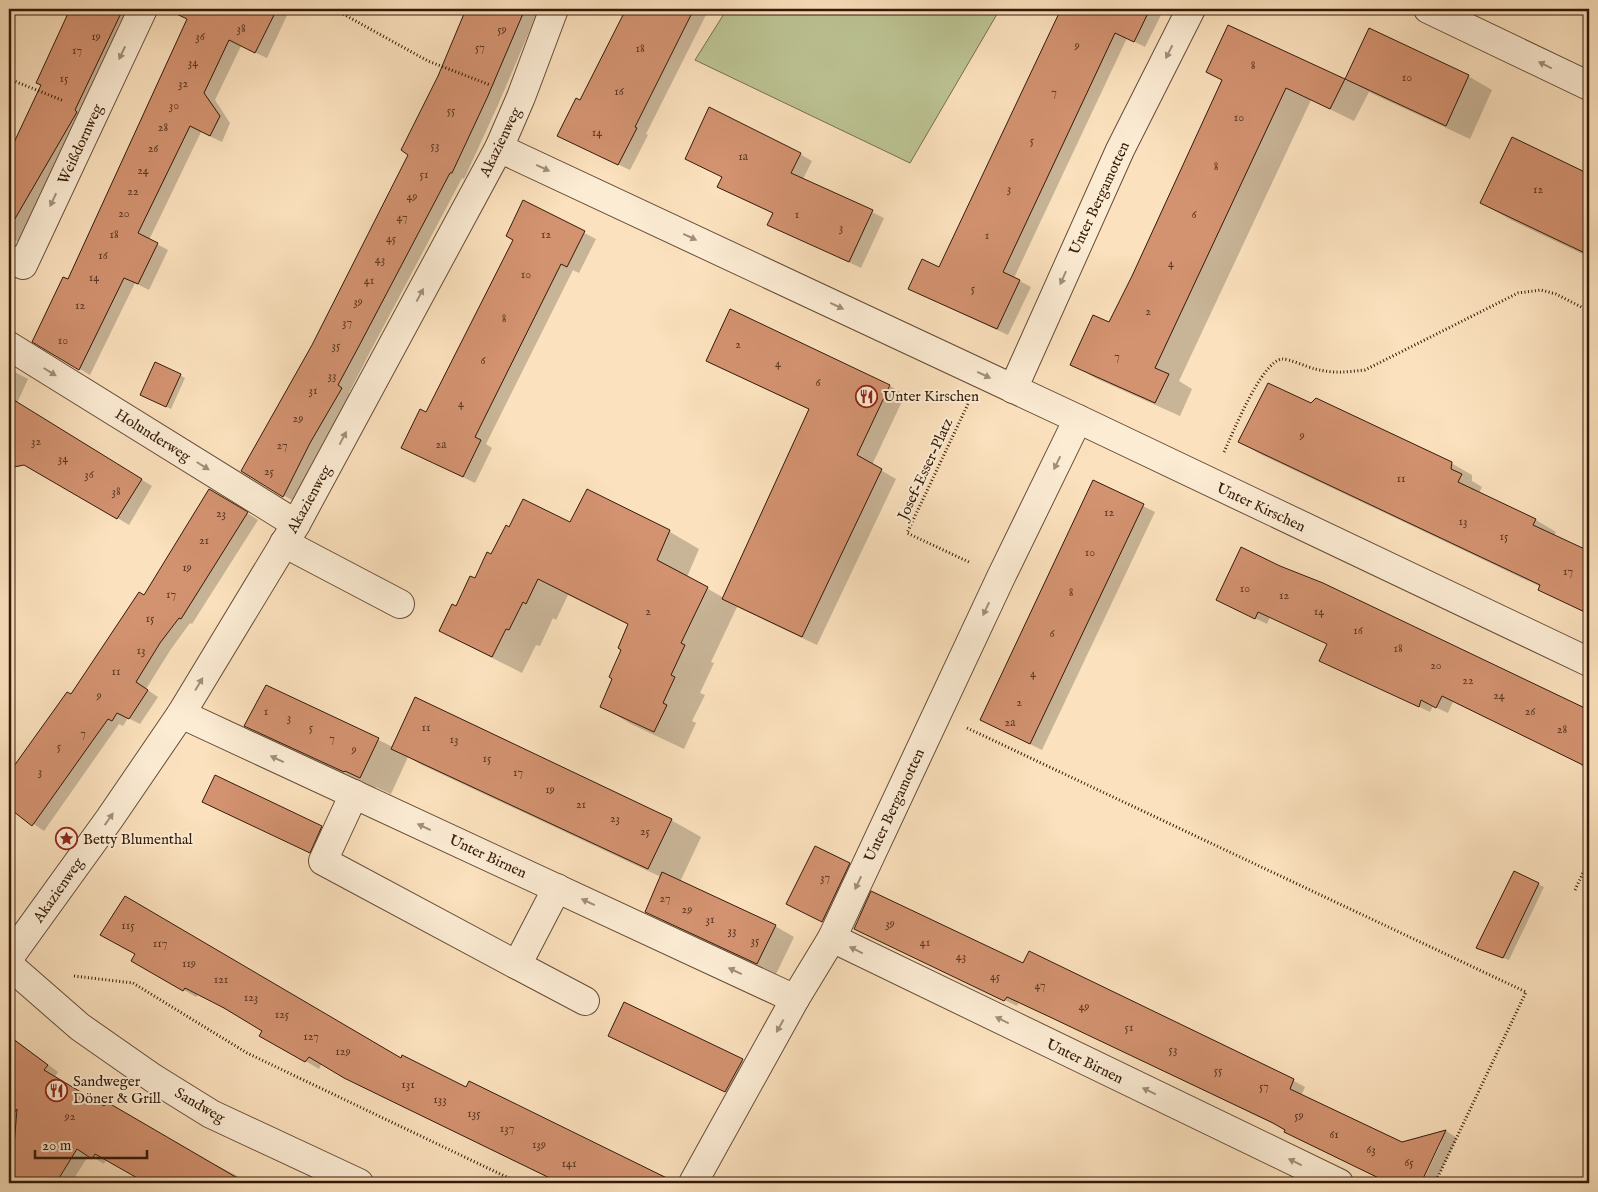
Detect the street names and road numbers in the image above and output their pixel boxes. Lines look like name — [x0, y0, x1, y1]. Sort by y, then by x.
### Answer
street label: Weißdornweg — [54, 100, 108, 187]
street label: Akazienweg — [475, 104, 526, 181]
street label: Unter Bergamotten — [1065, 139, 1134, 258]
street label: Holunderweg — [111, 405, 195, 467]
street label: Josef-Esser-Platz — [893, 415, 957, 525]
street label: Akazienweg — [282, 461, 336, 538]
street label: Unter Kirschen — [1213, 479, 1308, 536]
street label: Unter Bergamotten — [860, 746, 929, 865]
street label: Unter Birnen — [446, 830, 530, 883]
street label: Akazienweg — [29, 853, 88, 927]
street label: Unter Birnen — [1043, 1035, 1126, 1088]
street label: Sandweg — [171, 1083, 229, 1128]

